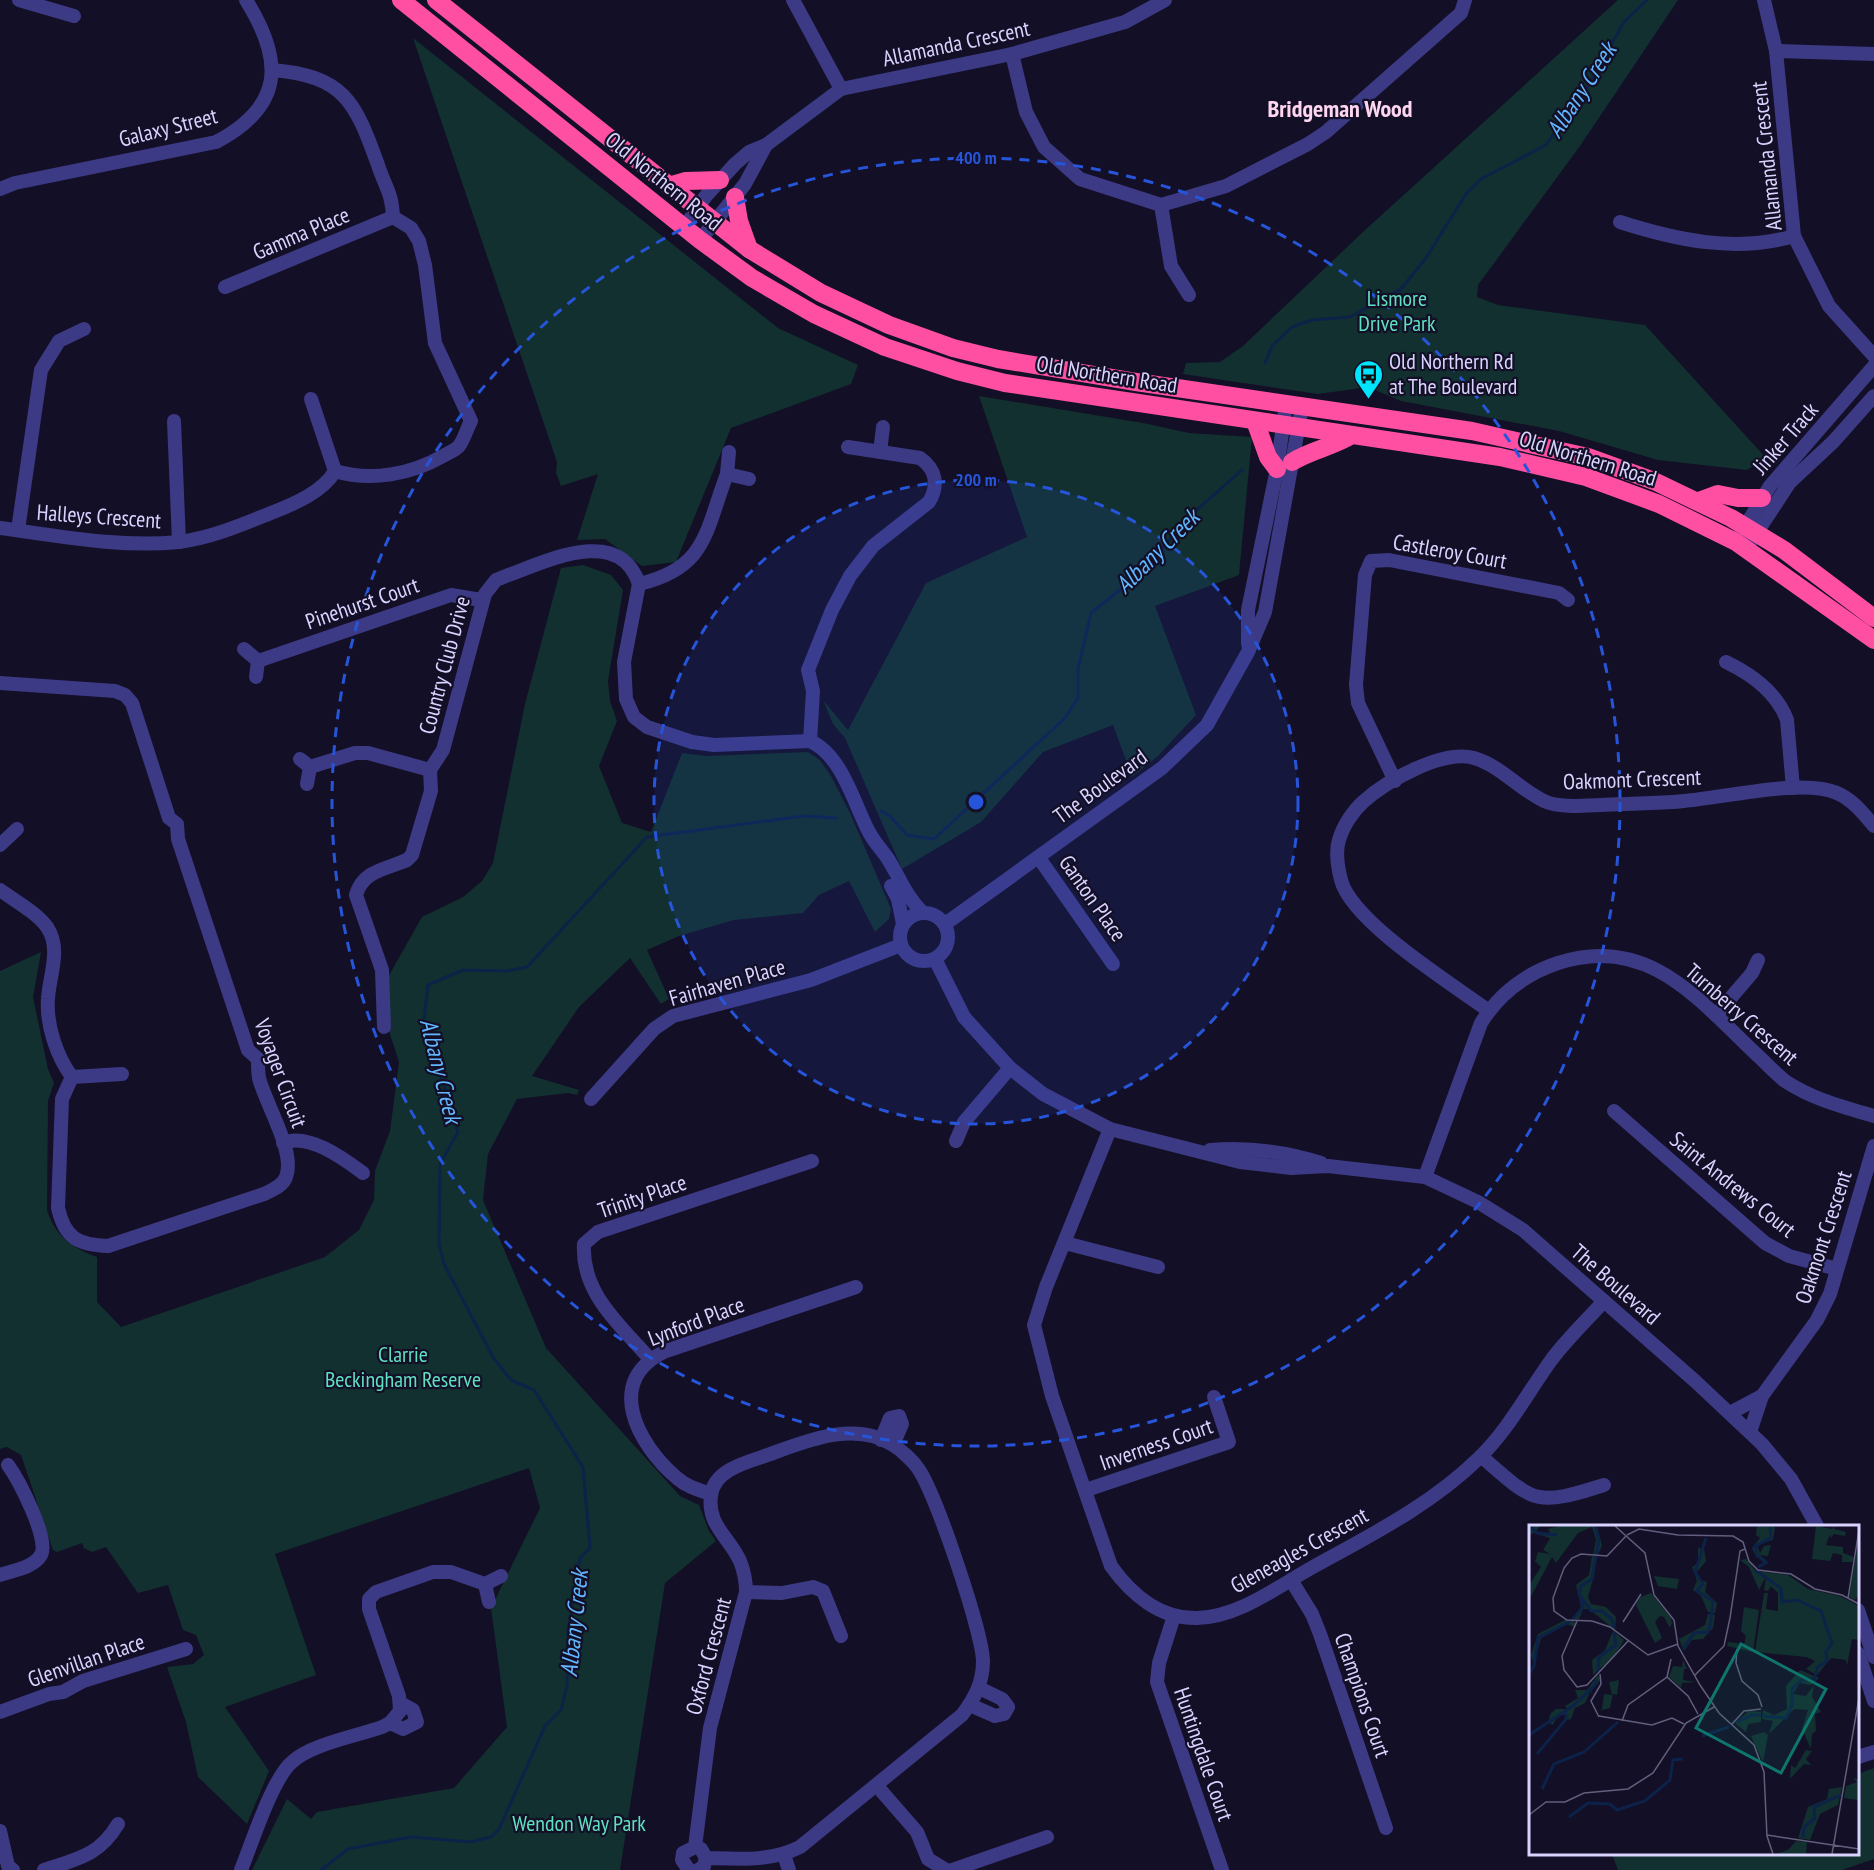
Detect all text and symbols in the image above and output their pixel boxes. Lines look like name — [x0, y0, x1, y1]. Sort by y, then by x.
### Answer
street label: Allamanda Crescent — [880, 14, 1032, 72]
water label: Albany Creek — [1539, 34, 1625, 143]
street label: Allamanda Crescent — [1744, 80, 1788, 232]
district label: Bridgeman Wood — [1268, 93, 1412, 124]
street label: Galaxy Street — [116, 101, 220, 153]
street label: Old Northern Road — [600, 125, 728, 237]
text: 400 m — [955, 146, 997, 169]
street label: Gamma Place — [249, 200, 353, 266]
park label: Lismore Drive Park — [1358, 284, 1436, 337]
place label: Old Northern Rd at The Boulevard — [1389, 347, 1517, 400]
street label: Old Northern Road — [1035, 349, 1179, 399]
bus stop icon: Old Northern Rd at The Boulevard — [1352, 358, 1384, 400]
street label: Jinker Track — [1745, 396, 1824, 481]
street label: Old Northern Road — [1516, 424, 1660, 492]
text: 200 m — [955, 468, 997, 491]
street label: Halleys Crescent — [36, 498, 162, 534]
water label: Albany Creek — [1108, 500, 1208, 600]
street label: Castleroy Court — [1391, 527, 1509, 575]
street label: Pinehurst Court — [302, 571, 422, 635]
street label: Country Club Drive — [412, 593, 476, 737]
street label: The Boulevard — [1048, 743, 1152, 829]
street label: Oakmont Crescent — [1562, 763, 1702, 795]
centre of rings — [966, 792, 986, 812]
street label: Ganton Place — [1053, 849, 1133, 947]
street label: Fairhaven Place — [666, 952, 788, 1012]
street label: Turnberry Crescent — [1680, 957, 1804, 1071]
street label: Voyager Circuit — [248, 1014, 314, 1131]
water label: Albany Creek — [413, 1015, 470, 1129]
street label: Saint Andrews Court — [1665, 1125, 1801, 1243]
street label: Oakmont Crescent — [1788, 1167, 1858, 1307]
street label: Trinity Place — [594, 1168, 690, 1224]
street label: The Boulevard — [1566, 1238, 1666, 1330]
street label: Lynford Place — [644, 1290, 748, 1352]
park label: Clarrie Beckingham Reserve — [325, 1340, 481, 1393]
street label: Inverness Court — [1096, 1412, 1216, 1476]
street label: Gleneagles Crescent — [1225, 1501, 1373, 1599]
inset map — [1529, 1525, 1859, 1855]
water label: Albany Creek — [553, 1565, 595, 1678]
street label: Oxford Crescent — [679, 1594, 737, 1718]
street label: Glenvillan Place — [24, 1627, 148, 1693]
street label: Champions Court — [1329, 1629, 1397, 1761]
street label: Huntingdale Court — [1168, 1684, 1240, 1824]
park label: Wendon Way Park — [512, 1809, 646, 1837]

